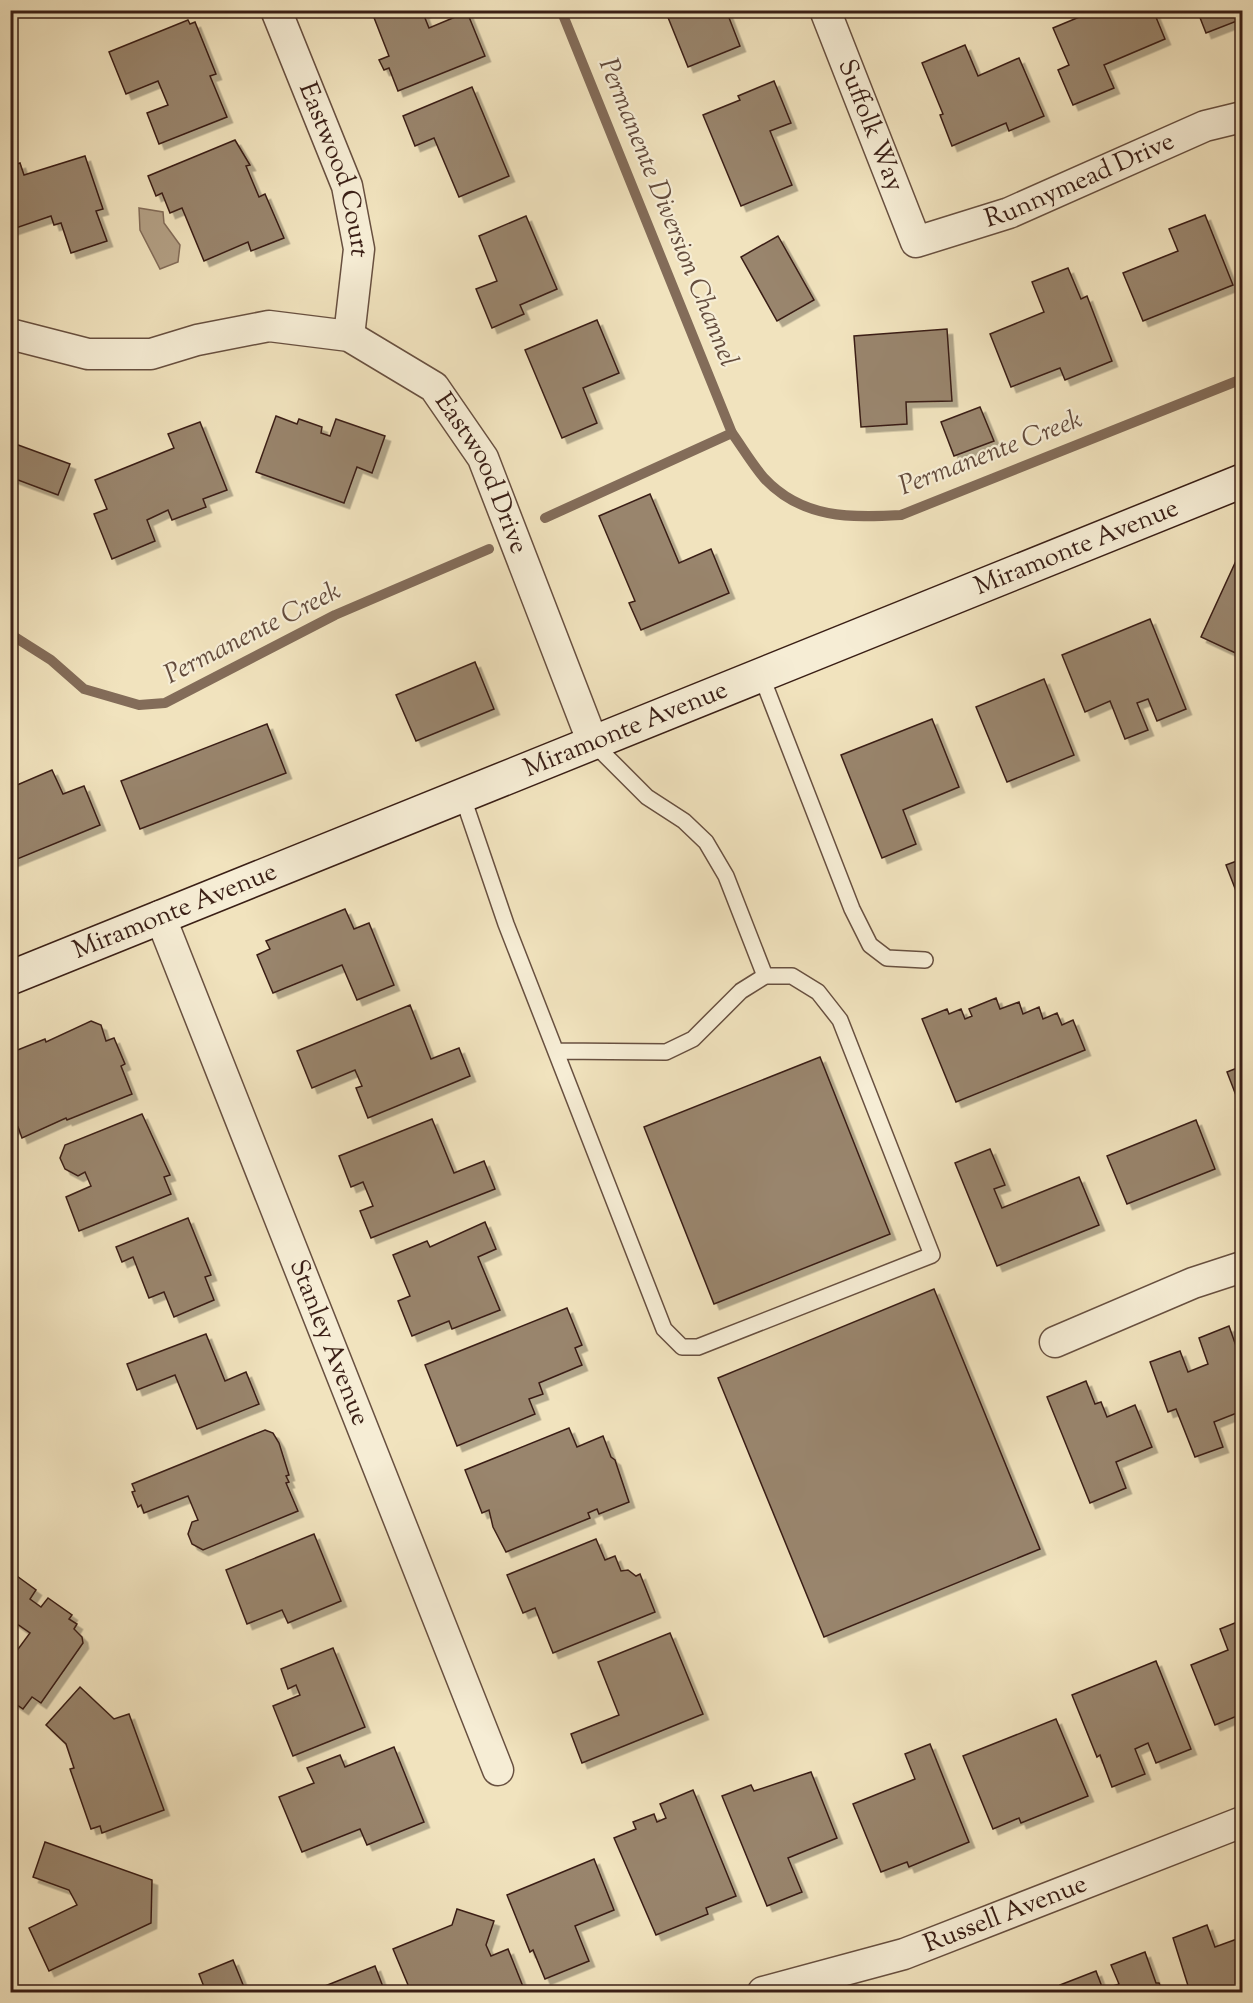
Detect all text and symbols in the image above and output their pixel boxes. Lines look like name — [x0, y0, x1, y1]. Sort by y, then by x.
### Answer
water label: Permanente Diversion Channel — [587, 53, 747, 373]
street label: Suffolk Way — [828, 54, 913, 197]
street label: Eastwood Court — [289, 77, 377, 259]
street label: Runnymead Drive — [980, 123, 1180, 238]
street label: Eastwood Drive — [425, 385, 537, 559]
water label: Permanente Creek — [894, 401, 1088, 507]
street label: Miramonte Avenue — [969, 490, 1184, 606]
water label: Permanente Creek — [158, 573, 348, 695]
street label: Miramonte Avenue — [518, 672, 733, 787]
street label: Miramonte Avenue — [68, 854, 283, 969]
street label: Stanley Avenue — [279, 1254, 378, 1431]
street label: Russell Avenue — [919, 1866, 1093, 1963]

